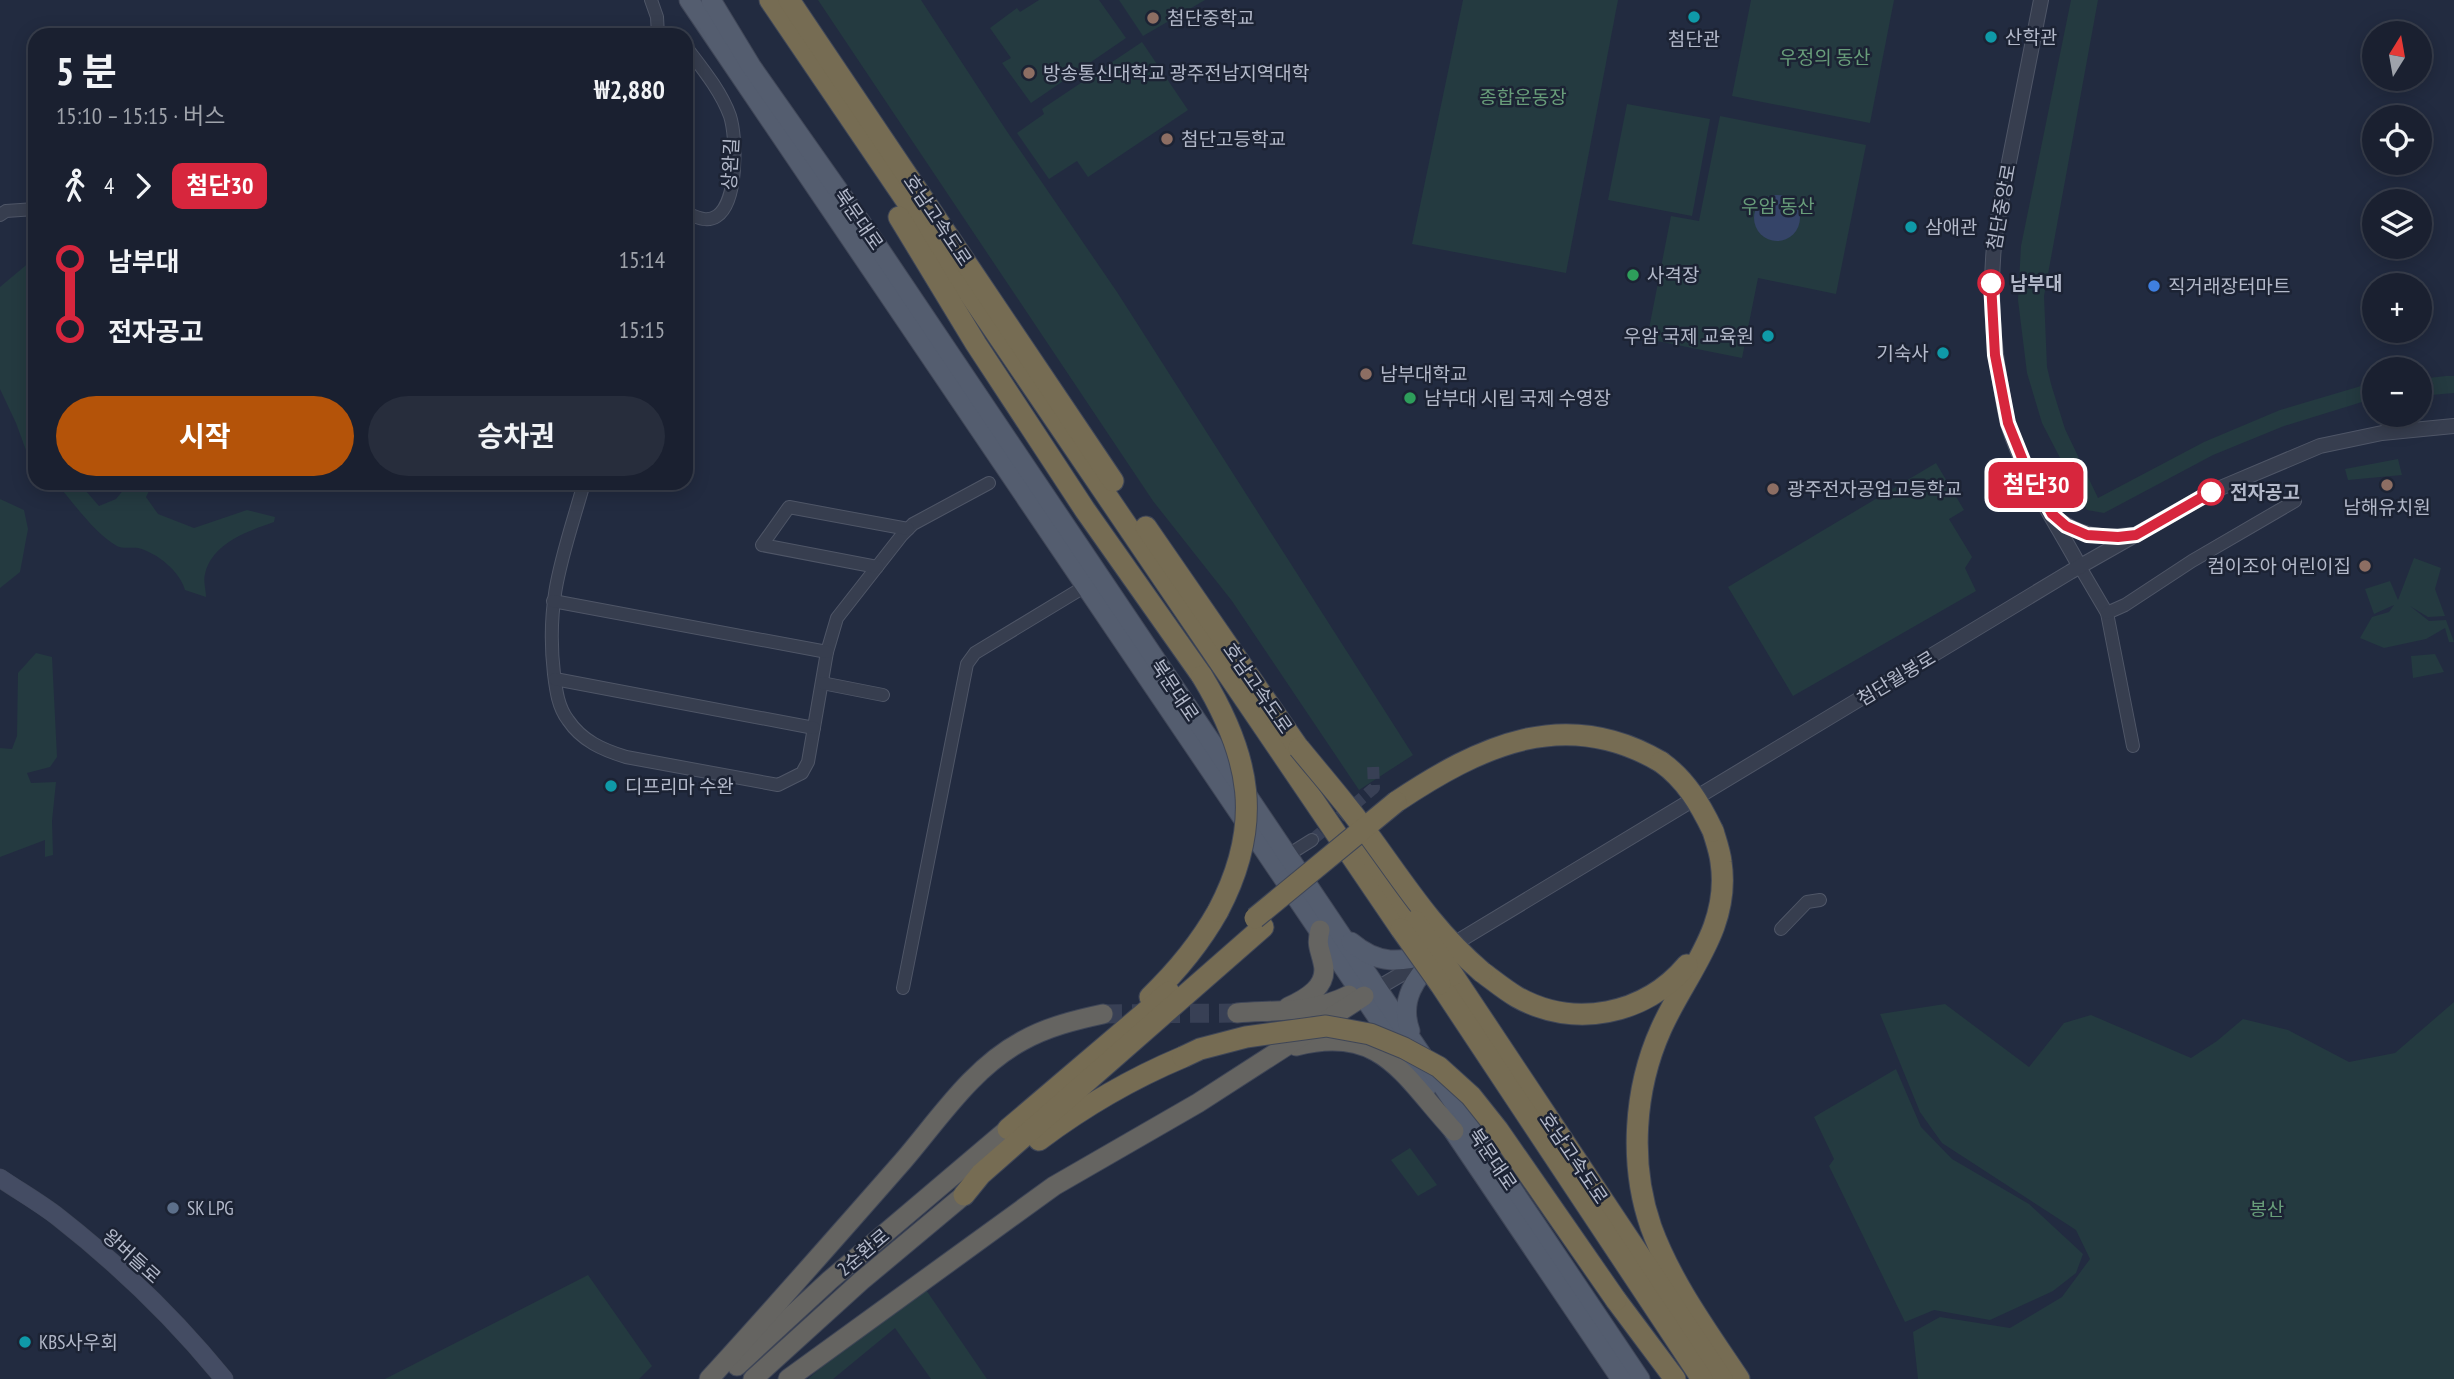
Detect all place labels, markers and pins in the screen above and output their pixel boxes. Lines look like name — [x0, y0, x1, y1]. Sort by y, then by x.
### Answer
place label: 첨단중학교 — [1167, 6, 1254, 30]
marker: 첨단관 — [1686, 9, 1702, 25]
marker: 첨단중학교 — [1145, 10, 1161, 26]
place label: 산학관 — [2005, 25, 2057, 49]
place label: 첨단관 — [1668, 27, 1720, 51]
marker: 산학관 — [1983, 29, 1999, 45]
place label: 방송통신대학교 광주전남지역대학 — [1043, 61, 1310, 85]
marker: 방송통신대학교 광주전남지역대학 — [1021, 65, 1037, 81]
place label: 첨단고등학교 — [1181, 127, 1286, 151]
marker: 첨단고등학교 — [1159, 131, 1175, 147]
place label: 삼애관 — [1925, 215, 1977, 239]
marker: 삼애관 — [1903, 219, 1919, 235]
place label: 사격장 — [1647, 263, 1699, 287]
marker: 사격장 — [1625, 267, 1641, 283]
marker: 남부대 — [1978, 270, 2004, 296]
place label: 남부대 — [2010, 271, 2062, 295]
place label: 직거래장터마트 — [2168, 274, 2290, 298]
marker: 직거래장터마트 — [2146, 278, 2162, 294]
place label: 우암 국제 교육원 — [1624, 324, 1754, 348]
marker: 우암 국제 교육원 — [1760, 328, 1776, 344]
place label: 기숙사 — [1877, 341, 1929, 365]
marker: 기숙사 — [1935, 345, 1951, 361]
place label: 남부대학교 — [1380, 362, 1467, 386]
marker: 남부대학교 — [1358, 366, 1374, 382]
place label: 남부대 시립 국제 수영장 — [1424, 386, 1611, 410]
marker: 남부대 시립 국제 수영장 — [1402, 390, 1418, 406]
place label: 광주전자공업고등학교 — [1787, 477, 1962, 501]
marker: 남해유치원 — [2379, 477, 2395, 493]
marker: 전자공고 — [2198, 479, 2224, 505]
place label: 전자공고 — [2230, 480, 2300, 504]
marker: 광주전자공업고등학교 — [1765, 481, 1781, 497]
place label: 남해유치원 — [2343, 495, 2431, 519]
place label: 컴이조아 어린이집 — [2207, 554, 2351, 578]
marker: 컴이조아 어린이집 — [2357, 558, 2373, 574]
place label: 디프리마 수완 — [625, 774, 734, 798]
marker: 디프리마 수완 — [603, 778, 619, 794]
place label: SK LPG — [187, 1196, 234, 1220]
marker: SK LPG — [165, 1200, 181, 1216]
place label: KBS사우회 — [39, 1330, 118, 1354]
marker: KBS사우회 — [17, 1334, 33, 1350]

